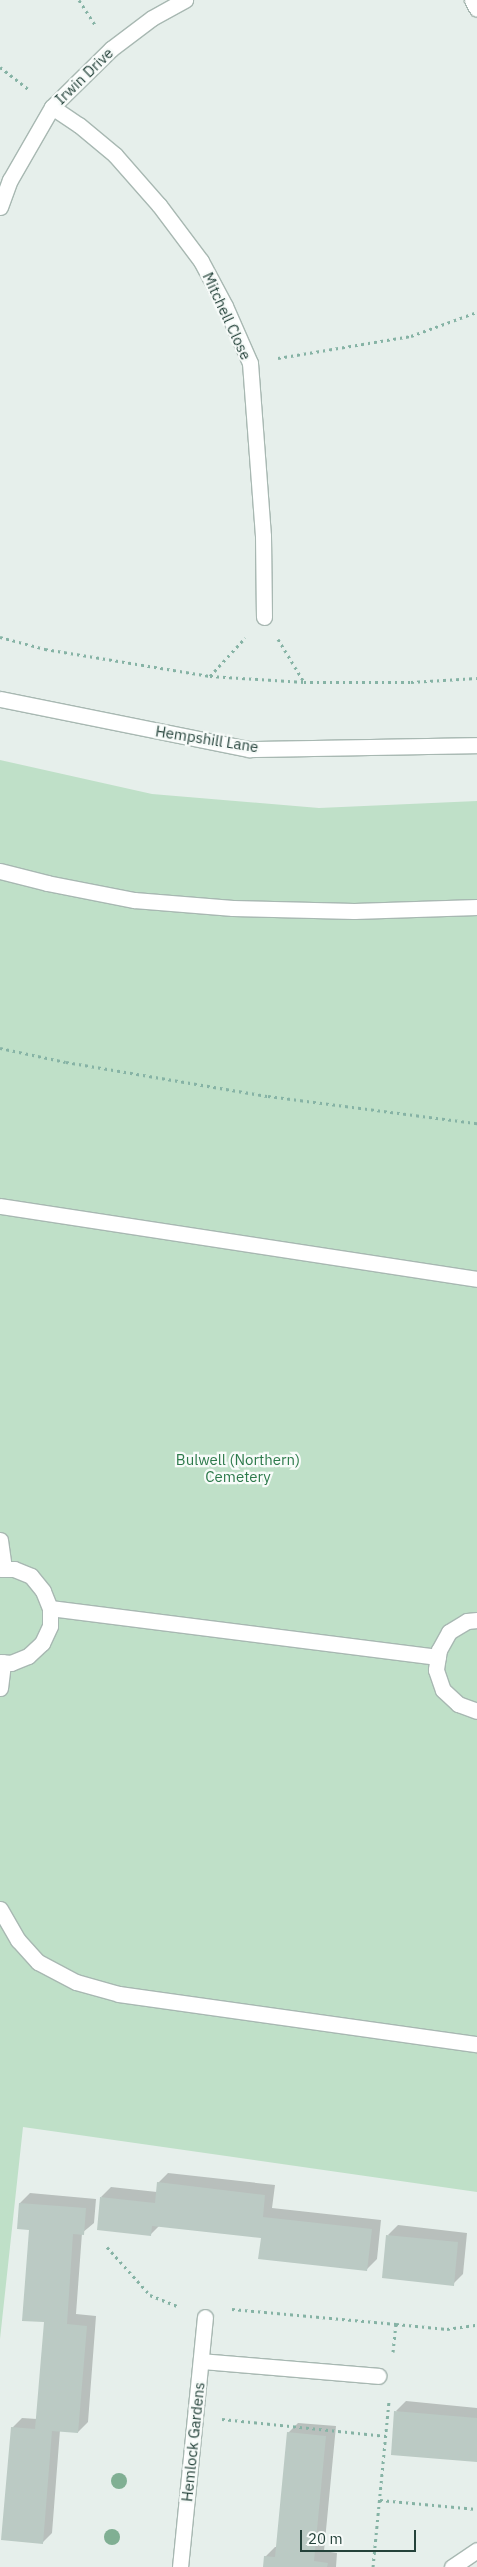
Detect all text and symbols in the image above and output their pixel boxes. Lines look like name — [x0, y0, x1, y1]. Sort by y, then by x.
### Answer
street label: Irwin Drive — [51, 44, 117, 108]
street label: Mitchell Close — [199, 269, 255, 363]
street label: Hempshill Lane — [154, 722, 260, 756]
park label: Bulwell (Northern) Cemetery — [176, 1450, 300, 1485]
street label: Hemlock Gardens — [178, 2381, 208, 2503]
scale bar — [302, 2520, 418, 2552]
text: 20 m — [308, 2529, 343, 2548]

